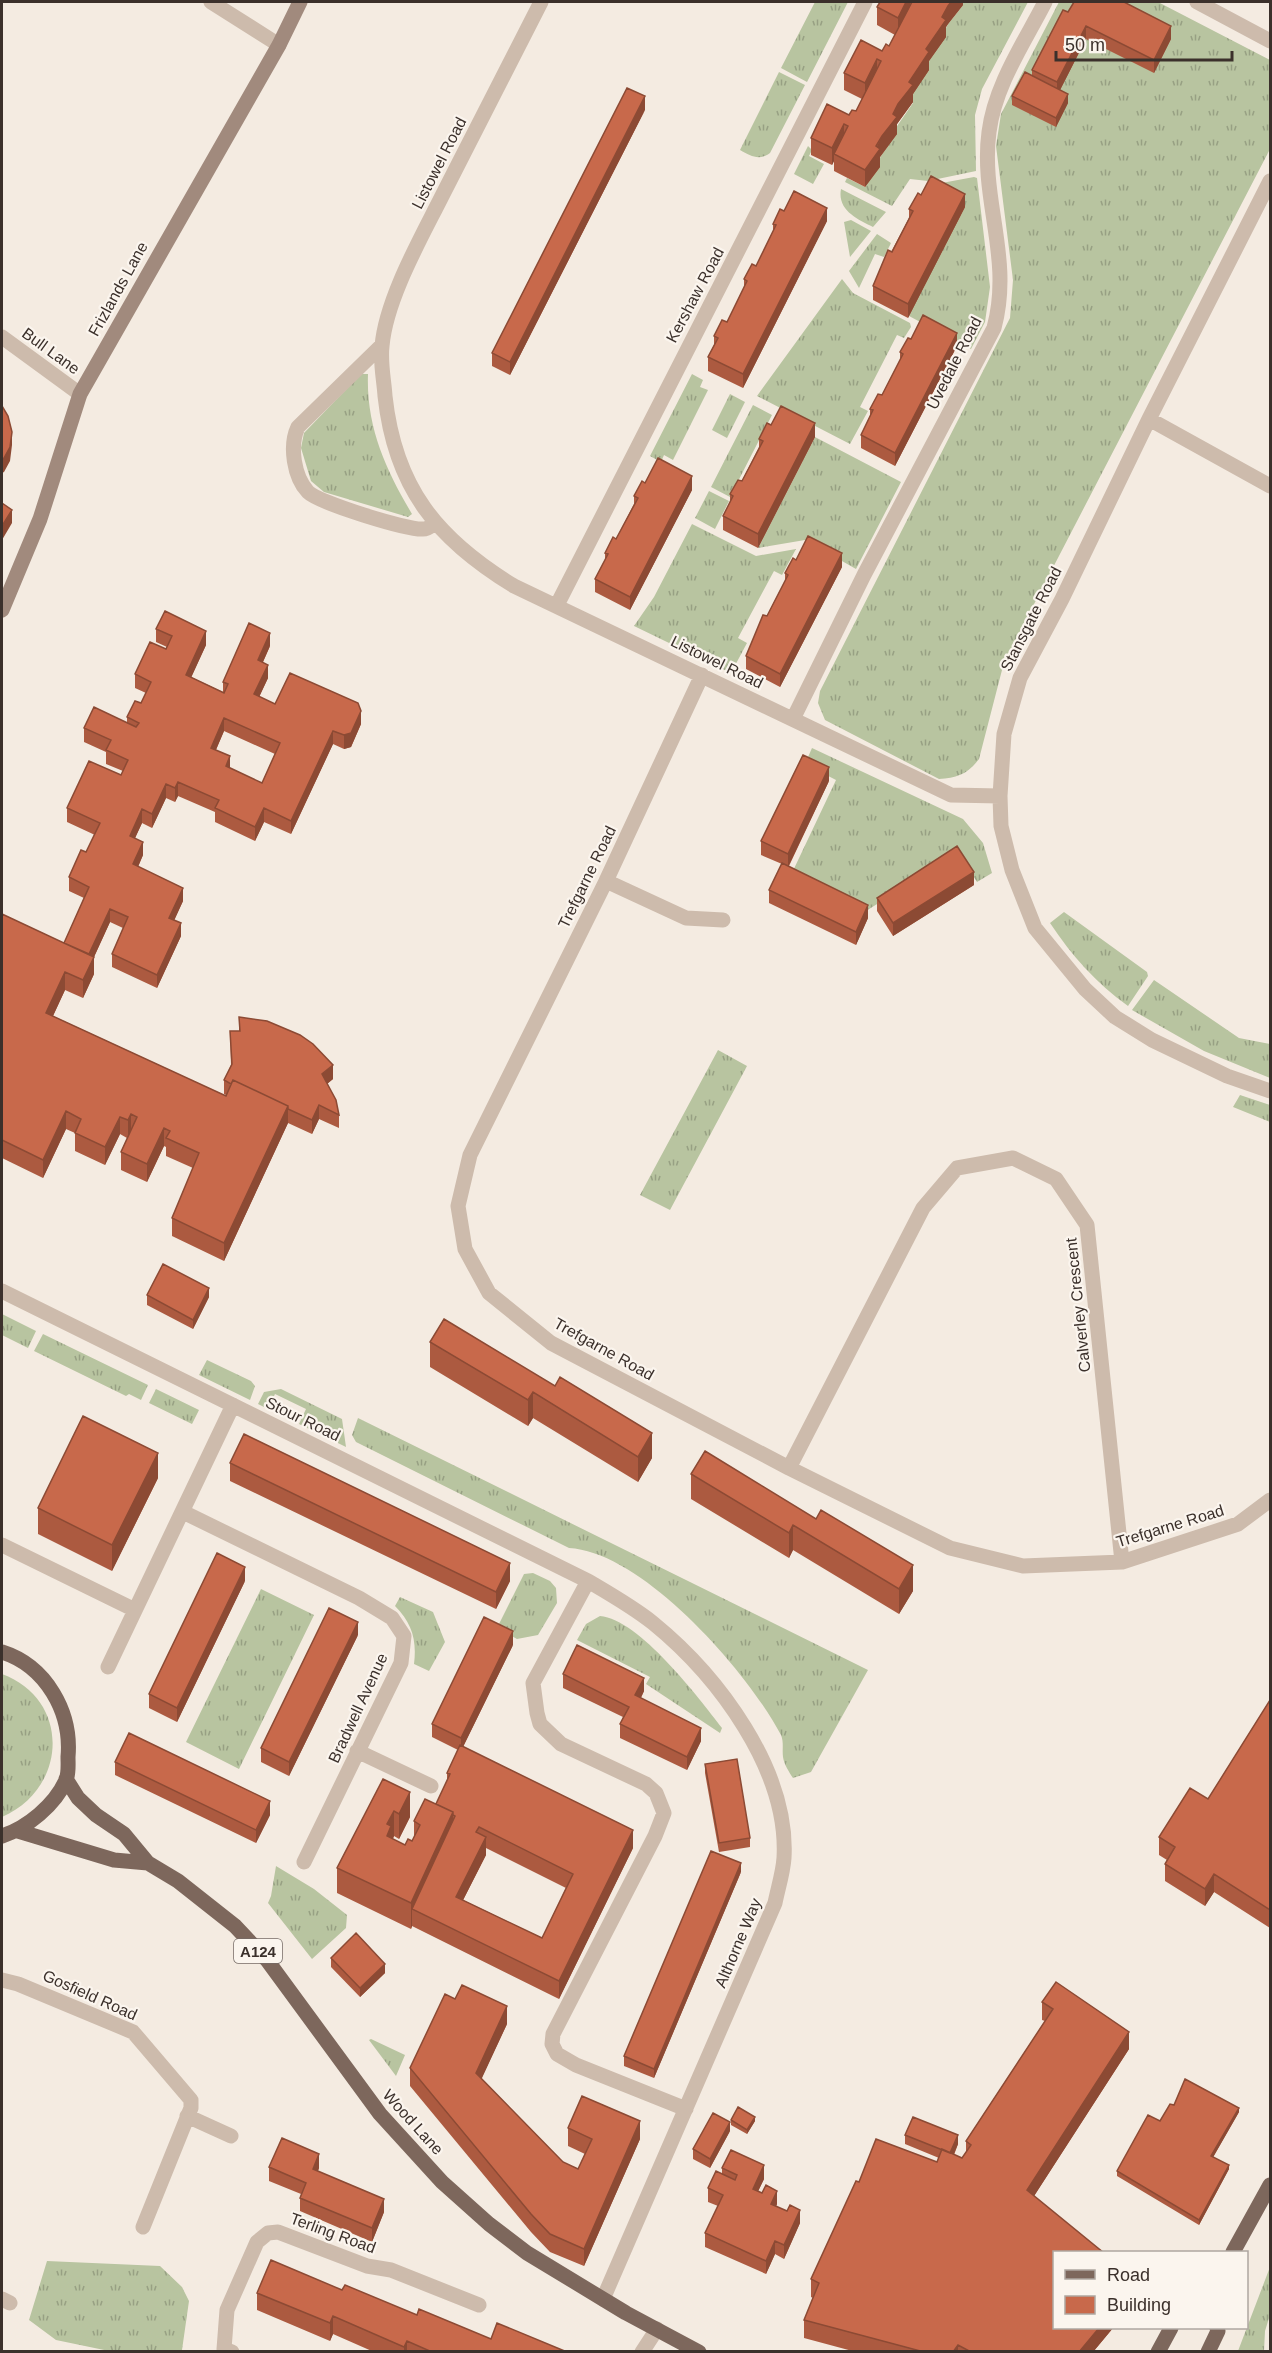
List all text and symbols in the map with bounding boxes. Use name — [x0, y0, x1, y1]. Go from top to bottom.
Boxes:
scale bar — [1056, 24, 1232, 62]
text: 50 m — [1065, 35, 1105, 55]
street label: Listowel Road — [409, 114, 469, 212]
street label: Frizlands Lane — [85, 239, 151, 339]
street label: Kershaw Road — [663, 245, 727, 345]
street label: Uvedale Road — [923, 314, 985, 412]
street label: Bull Lane — [19, 325, 83, 378]
street label: Stansgate Road — [997, 564, 1065, 674]
street label: Listowel Road — [668, 632, 766, 692]
street label: Trefgarne Road — [555, 823, 619, 931]
street label: Calverley Crescent — [1062, 1236, 1094, 1373]
street label: Trefgarne Road — [551, 1315, 657, 1383]
street label: Stour Road — [263, 1394, 343, 1444]
street label: Trefgarne Road — [1114, 1502, 1226, 1550]
street label: Bradwell Avenue — [325, 1650, 391, 1765]
street label: Althorne Way — [712, 1896, 764, 1990]
road number: A124 — [234, 1939, 282, 1963]
street label: Gosfield Road — [40, 1967, 140, 2023]
street label: Wood Lane — [379, 2086, 447, 2158]
street label: Terling Road — [288, 2210, 378, 2256]
legend — [1053, 2251, 1248, 2329]
text: Road — [1107, 2265, 1150, 2285]
text: Building — [1107, 2295, 1171, 2315]

